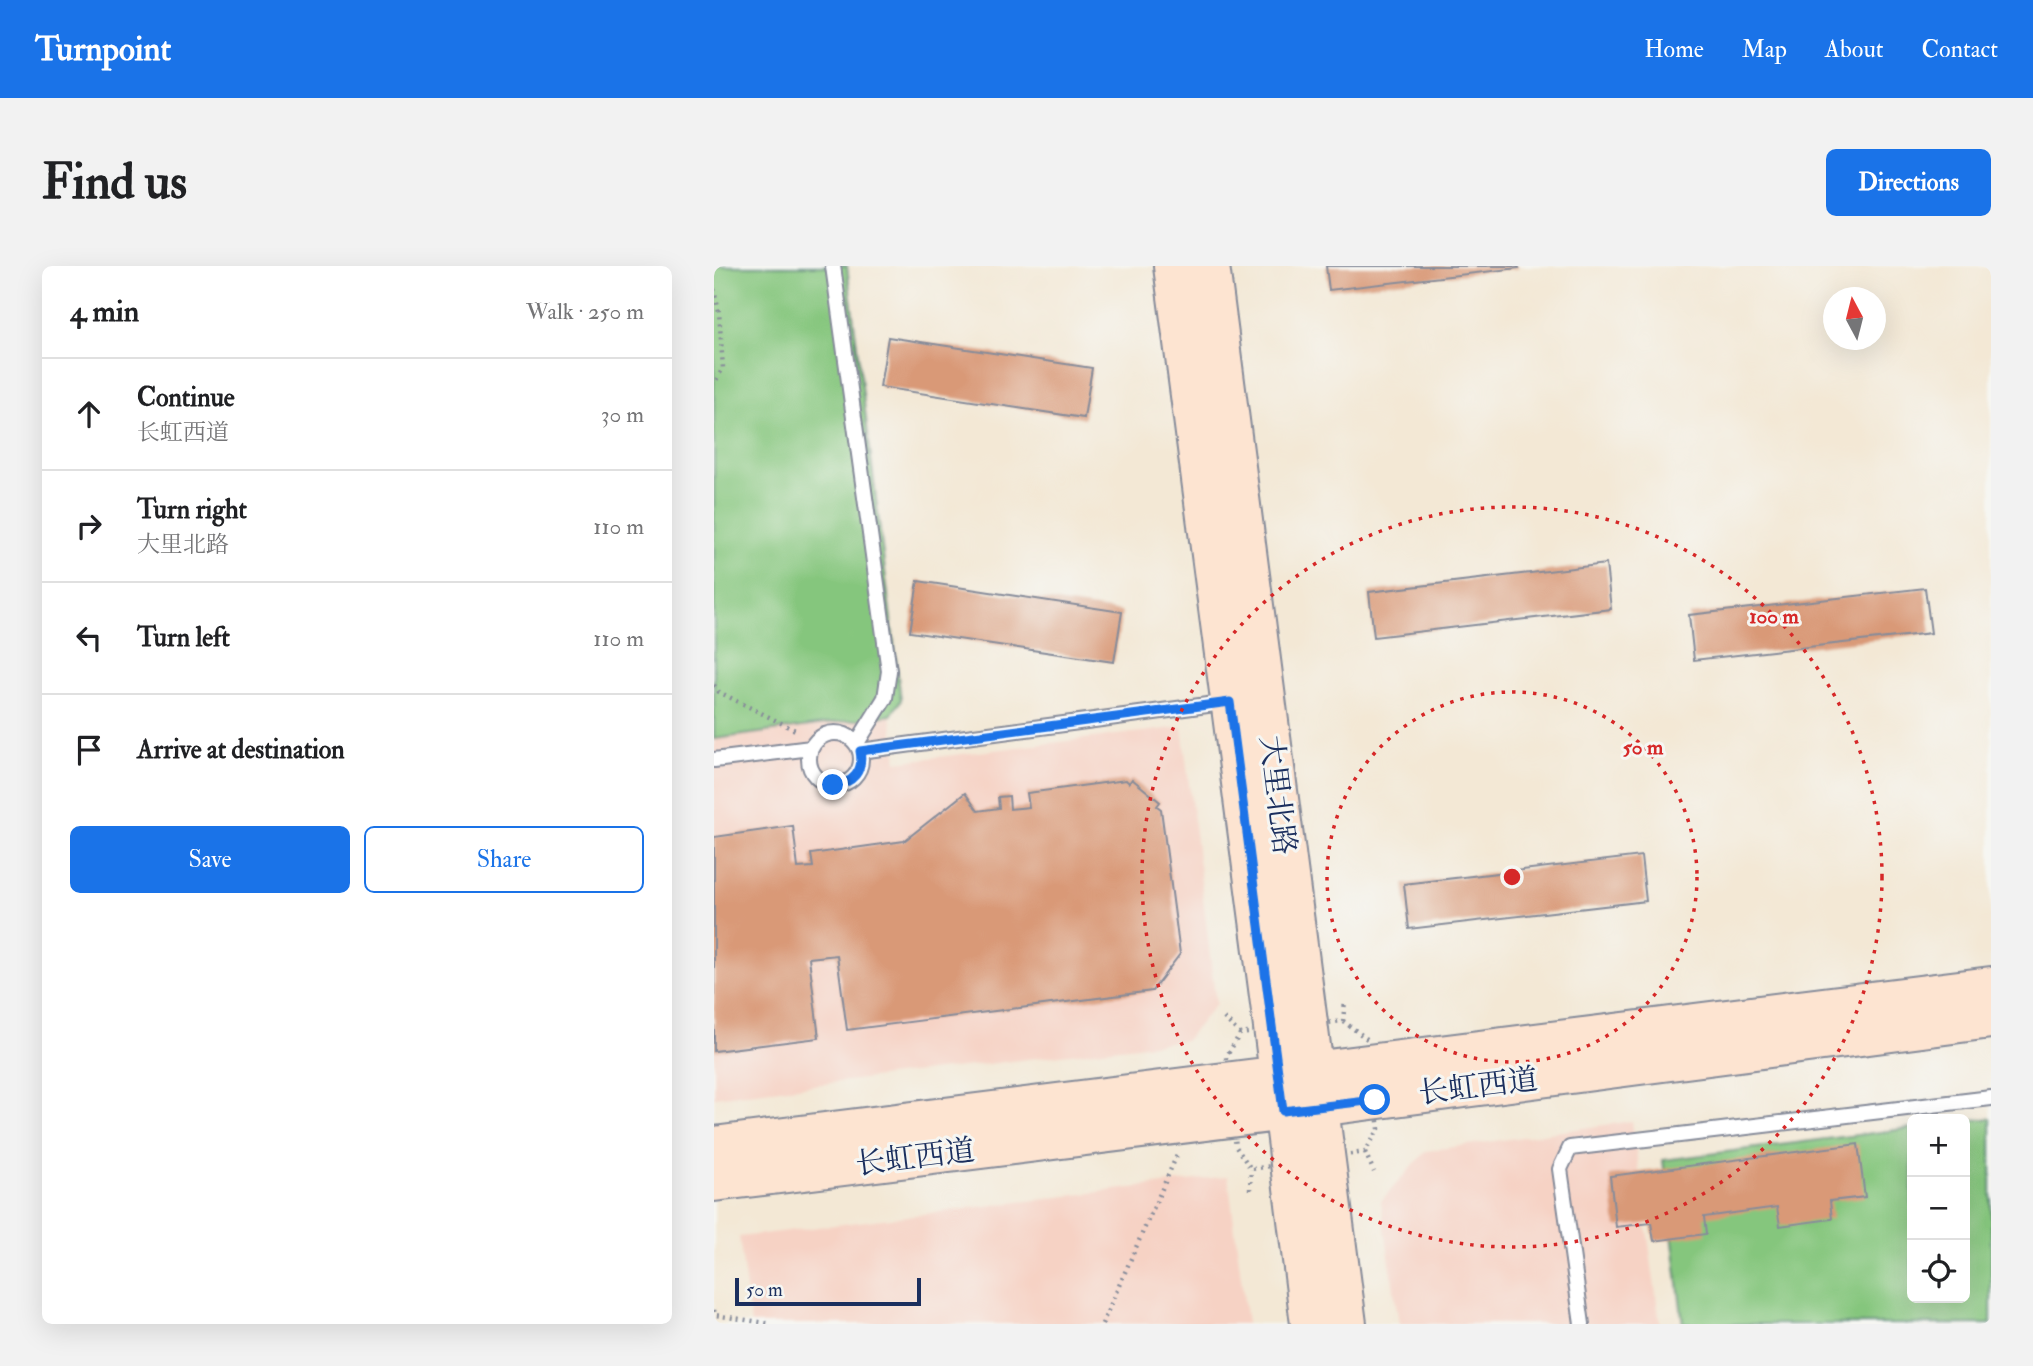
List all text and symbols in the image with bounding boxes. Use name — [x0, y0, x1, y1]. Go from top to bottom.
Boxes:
text: Turnpoint — [35, 29, 171, 70]
text: Home — [1644, 34, 1704, 65]
text: Map — [1742, 34, 1787, 65]
text: About — [1825, 34, 1884, 65]
text: Contact — [1922, 34, 1998, 65]
button: Directions — [1826, 149, 1991, 216]
text: Find us — [42, 152, 187, 213]
north arrow — [1823, 287, 1886, 350]
text: 4 min — [70, 293, 139, 330]
text: Walk · 250 m — [526, 297, 644, 326]
text: Continue — [137, 382, 235, 414]
icon: ahead — [70, 395, 108, 433]
text: 30 m — [601, 400, 644, 429]
text: 长虹西道 — [137, 418, 229, 447]
text: Turn right — [137, 494, 247, 526]
icon: right — [70, 507, 108, 545]
text: 110 m — [593, 512, 644, 541]
text: 大里北路 — [137, 530, 229, 559]
text: 100 m — [1749, 603, 1800, 630]
icon: left — [70, 619, 108, 657]
text: Turn left — [137, 622, 230, 654]
text: 110 m — [593, 624, 644, 653]
icon: arrive — [70, 731, 108, 769]
street label: 大里北路 — [1252, 733, 1303, 857]
text: Arrive at destination — [137, 734, 345, 766]
text: 50 m — [1623, 734, 1664, 761]
route end — [817, 769, 848, 800]
button: Save — [70, 826, 350, 893]
button: Share — [364, 826, 644, 893]
centre of rings — [1500, 865, 1524, 889]
street label: 长虹西道 — [1416, 1061, 1540, 1112]
route start — [1359, 1084, 1390, 1115]
map controls — [1907, 1114, 1970, 1303]
button: + — [1907, 1114, 1970, 1177]
street label: 长虹西道 — [853, 1132, 977, 1183]
button: − — [1907, 1177, 1970, 1240]
button: locate — [1907, 1240, 1970, 1303]
scale bar — [735, 1275, 920, 1307]
text: 50 m — [746, 1278, 783, 1302]

